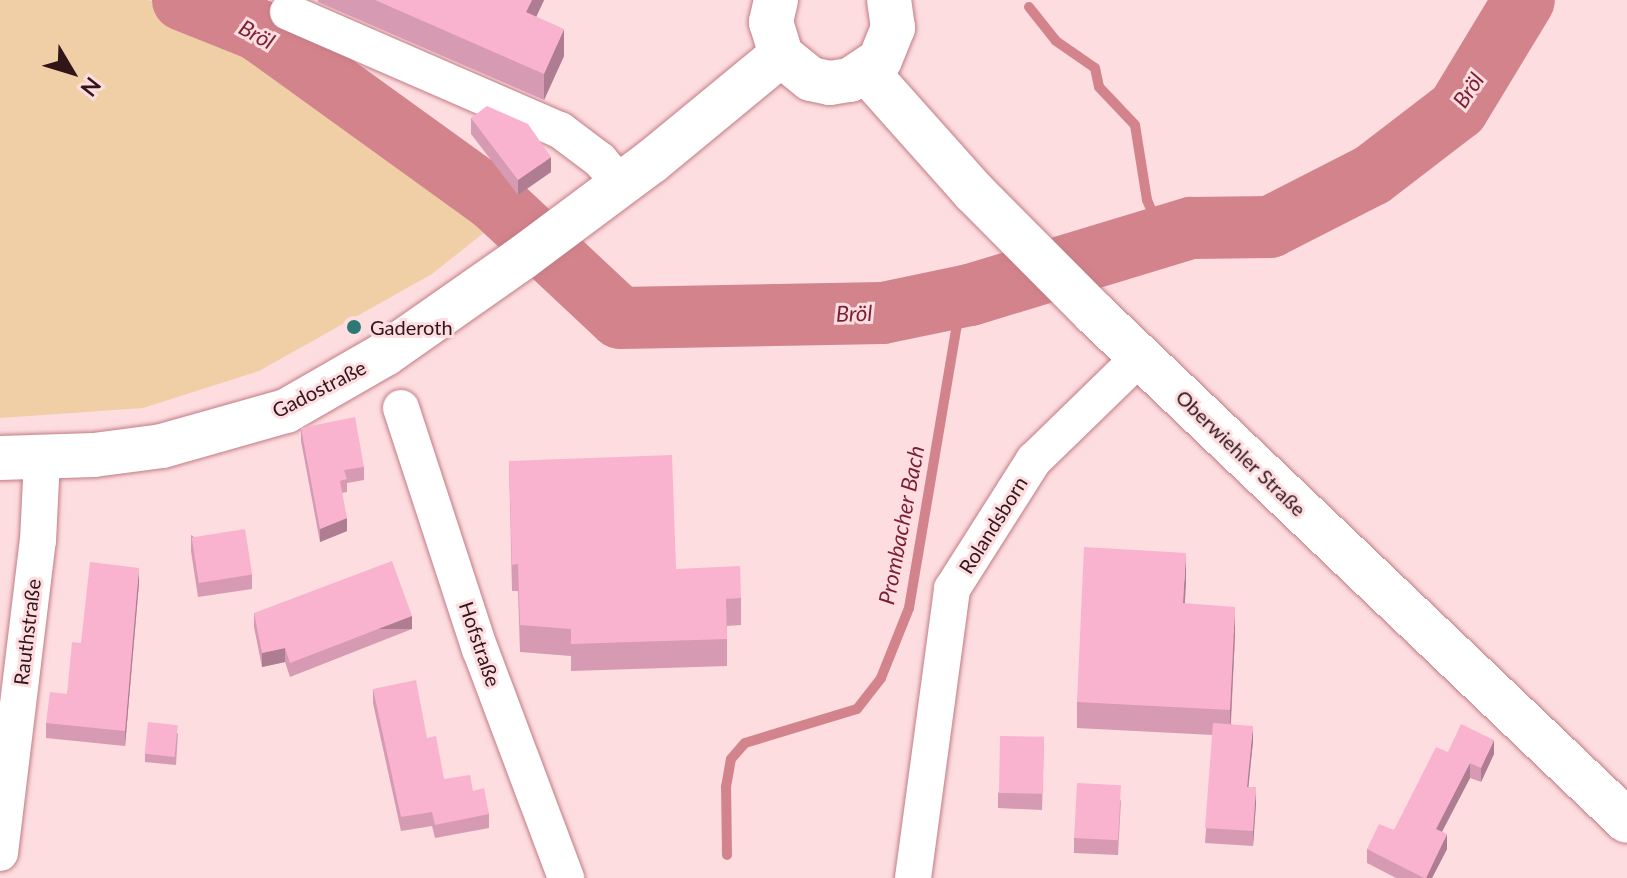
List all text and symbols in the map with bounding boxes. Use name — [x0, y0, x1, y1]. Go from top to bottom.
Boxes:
water label: Bröl — [235, 14, 279, 54]
north arrow — [32, 32, 112, 112]
water label: Bröl — [1447, 67, 1489, 113]
text: N — [75, 72, 107, 102]
water label: Bröl — [836, 299, 872, 327]
place label: Gaderoth — [370, 315, 453, 339]
marker: Gaderoth — [345, 318, 363, 336]
street label: Gadostraße — [268, 355, 370, 423]
street label: Oberwiehler Straße — [1171, 385, 1311, 521]
water label: Prombacher Bach — [873, 443, 929, 607]
street label: Rolandsborn — [954, 472, 1032, 578]
street label: Rauthstraße — [9, 578, 45, 686]
street label: Hofstraße — [454, 598, 506, 690]

